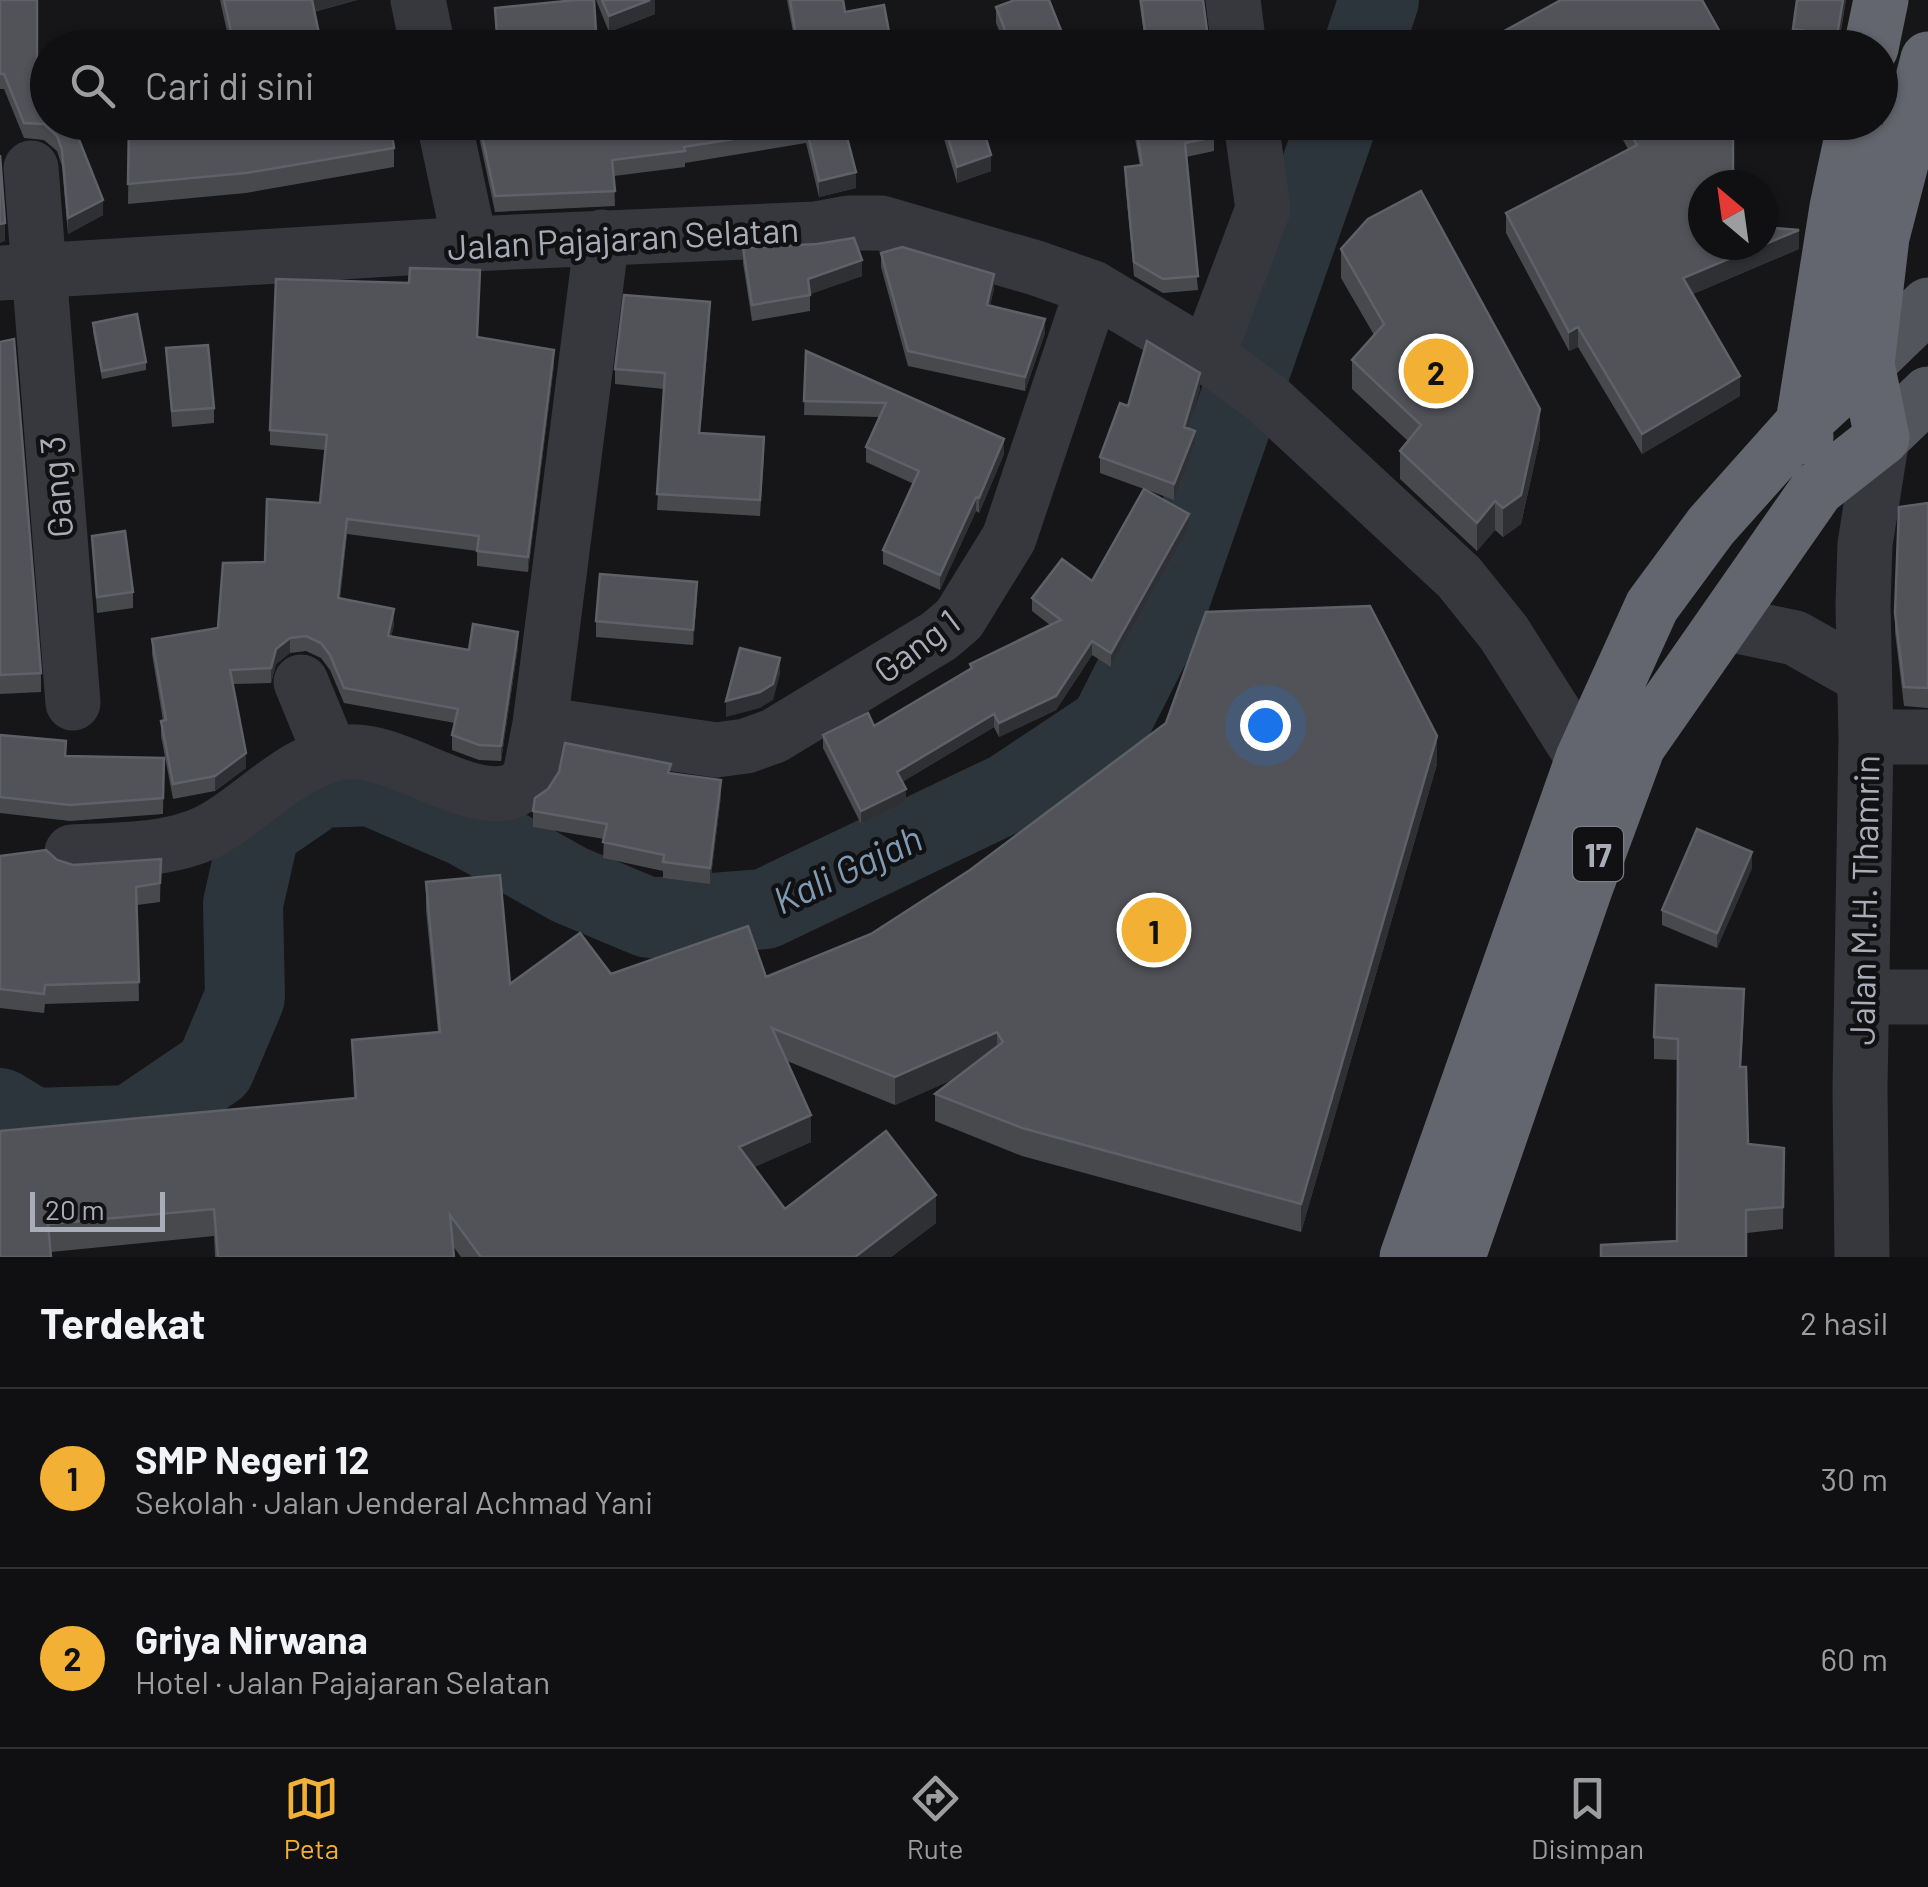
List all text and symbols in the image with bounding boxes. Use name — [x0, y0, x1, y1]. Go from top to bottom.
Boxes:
search box — [30, 30, 1898, 140]
icon: search — [65, 58, 120, 113]
text: Cari di sini — [145, 62, 315, 108]
north arrow — [1688, 170, 1778, 260]
street label: Jalan Pajajaran Selatan — [446, 207, 800, 267]
pin: 2 — [1404, 334, 1468, 408]
street label: Gang 3 — [30, 435, 80, 539]
street label: Gang 1 — [865, 599, 967, 691]
your location — [1240, 700, 1291, 751]
street label: Jalan M.H. Thamrin — [1839, 754, 1887, 1046]
water label: Kali Gajah — [765, 814, 929, 922]
road number: 17 — [1573, 827, 1623, 881]
pin: 1 — [1122, 892, 1186, 968]
scale bar — [30, 1187, 165, 1232]
text: 20 m — [45, 1192, 105, 1226]
text: Terdekat — [40, 1297, 205, 1347]
text: 2 hasil — [1800, 1303, 1888, 1341]
text: SMP Negeri 12 — [135, 1436, 370, 1482]
text: 1 — [67, 1459, 78, 1497]
text: 30 m — [1821, 1459, 1888, 1497]
text: Sekolah · Jalan Jenderal Achmad Yani — [135, 1482, 653, 1520]
text: Griya Nirwana — [135, 1616, 368, 1662]
text: 2 — [64, 1639, 81, 1677]
text: 60 m — [1821, 1639, 1888, 1677]
text: Hotel · Jalan Pajajaran Selatan — [135, 1662, 550, 1700]
tab: Peta — [284, 1771, 339, 1865]
tab: Rute — [907, 1771, 964, 1865]
tab: Disimpan — [1531, 1771, 1644, 1865]

